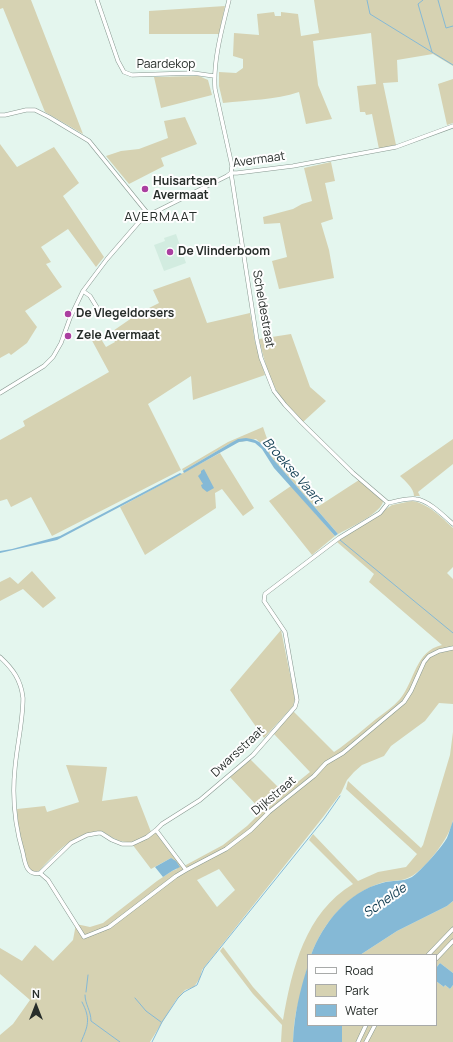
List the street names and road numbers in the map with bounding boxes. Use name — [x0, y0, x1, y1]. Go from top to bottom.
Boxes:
street label: Paardekop — [137, 58, 195, 72]
street label: Avermaat — [232, 149, 286, 171]
street label: Scheldestraat — [249, 269, 277, 349]
street label: Dwarsstraat — [208, 724, 268, 780]
street label: Dijkstraat — [249, 773, 299, 819]

